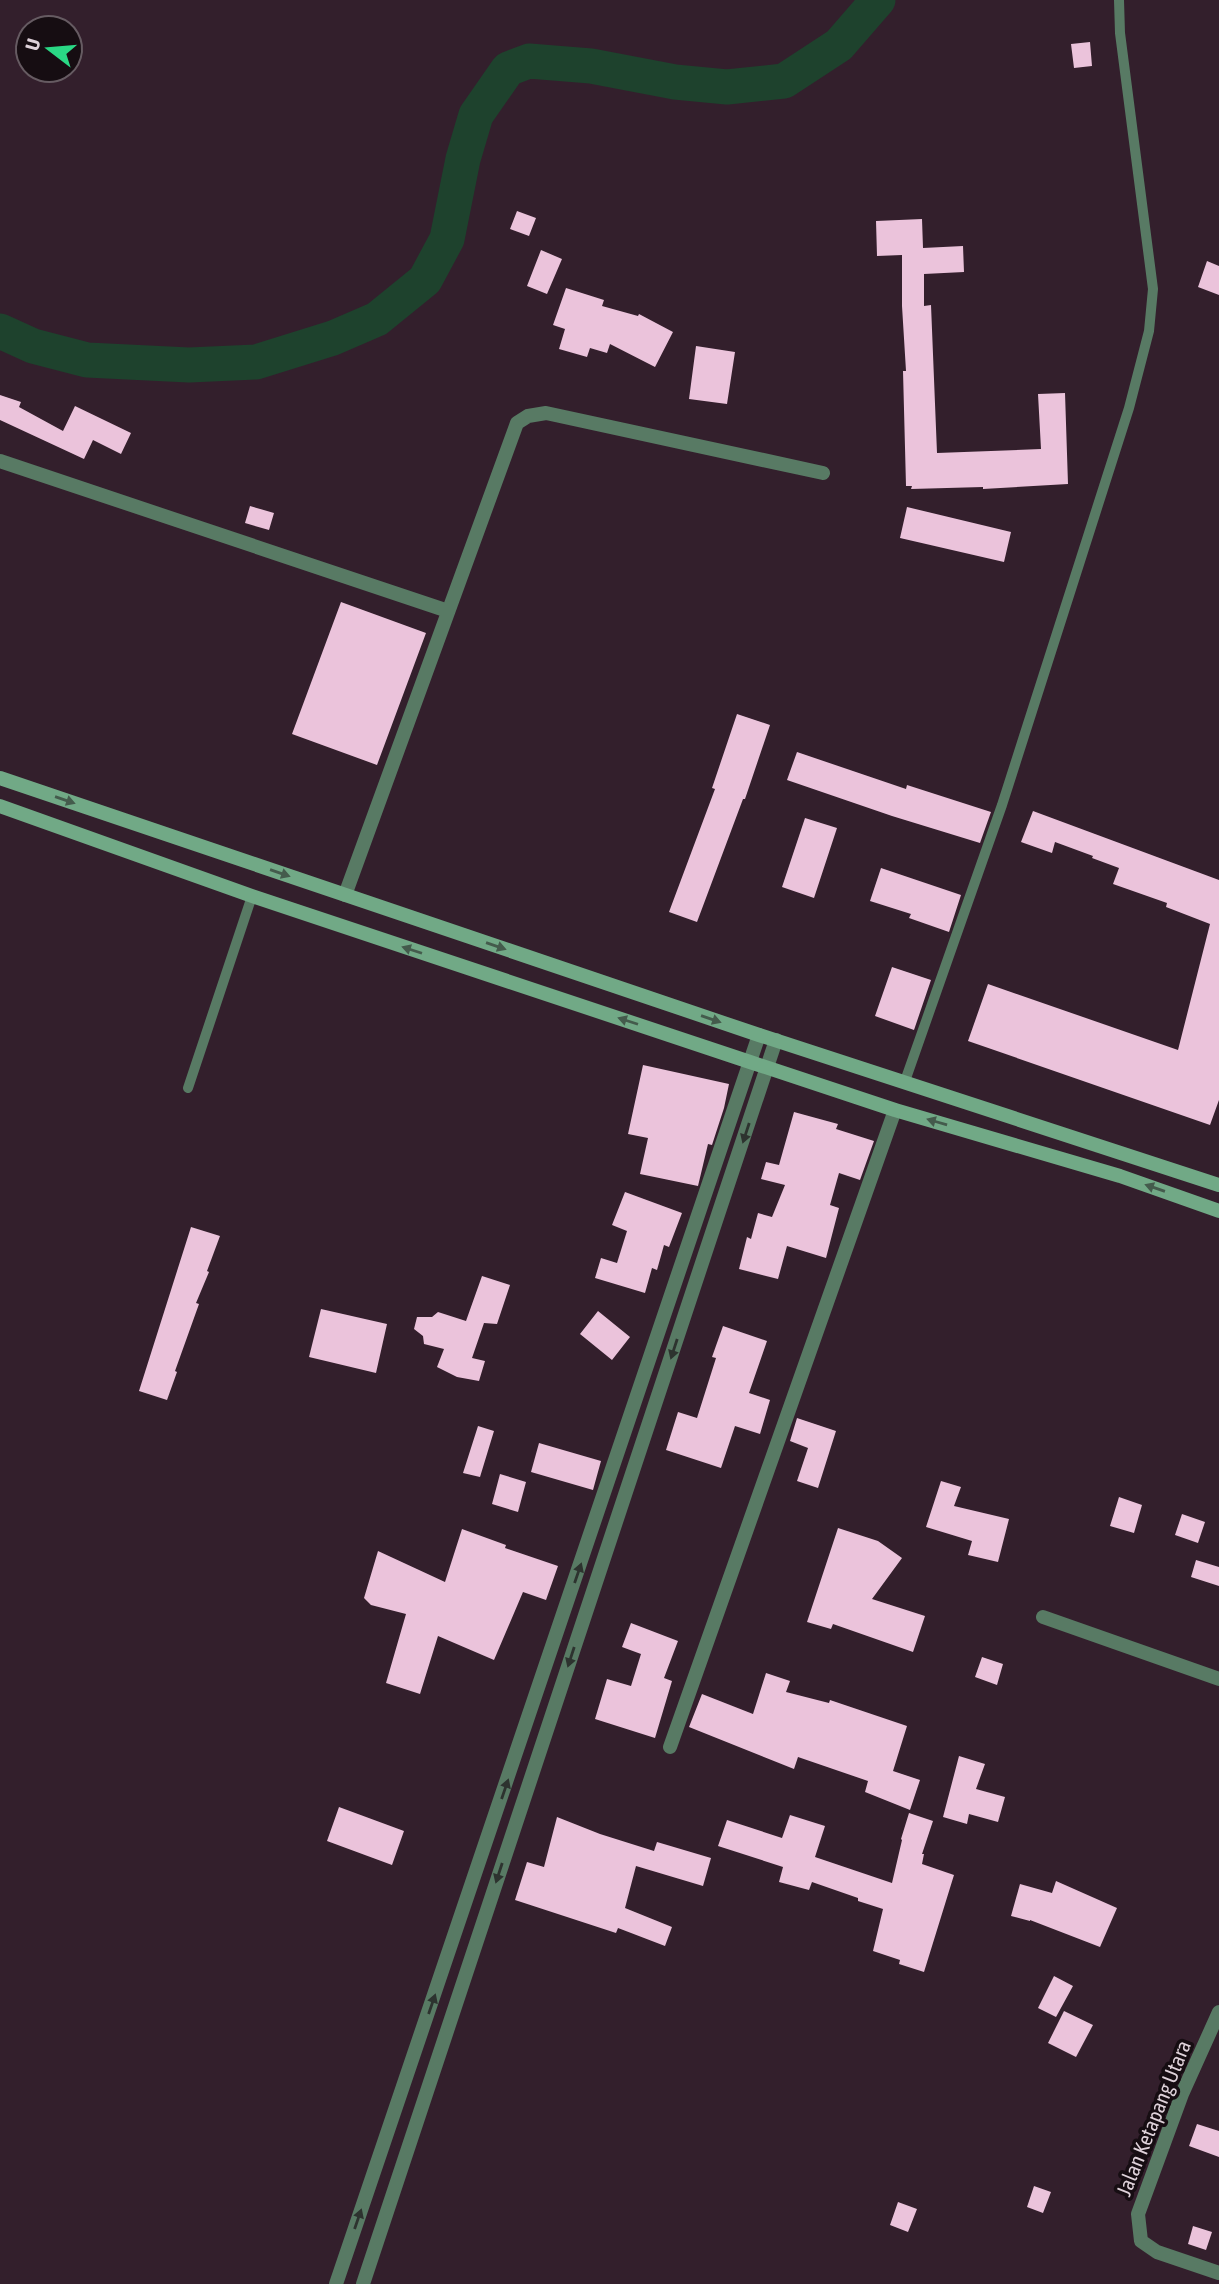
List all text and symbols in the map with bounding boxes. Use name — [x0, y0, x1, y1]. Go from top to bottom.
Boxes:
north arrow — [14, 14, 84, 84]
text: U — [21, 36, 45, 53]
one-way arrow — [54, 795, 75, 806]
one-way arrow — [270, 868, 291, 879]
one-way arrow — [485, 941, 506, 952]
one-way arrow — [401, 944, 422, 954]
one-way arrow — [701, 1014, 722, 1024]
one-way arrow — [617, 1016, 638, 1026]
one-way arrow — [926, 1117, 947, 1127]
one-way arrow — [740, 1122, 751, 1143]
one-way arrow — [1144, 1182, 1165, 1193]
one-way arrow — [668, 1338, 679, 1359]
one-way arrow — [573, 1563, 584, 1584]
one-way arrow — [565, 1647, 576, 1668]
one-way arrow — [500, 1778, 511, 1799]
one-way arrow — [493, 1863, 504, 1884]
one-way arrow — [427, 1993, 438, 2014]
street label: Jalan Ketapang Utara — [1111, 2037, 1195, 2199]
one-way arrow — [353, 2209, 364, 2230]

